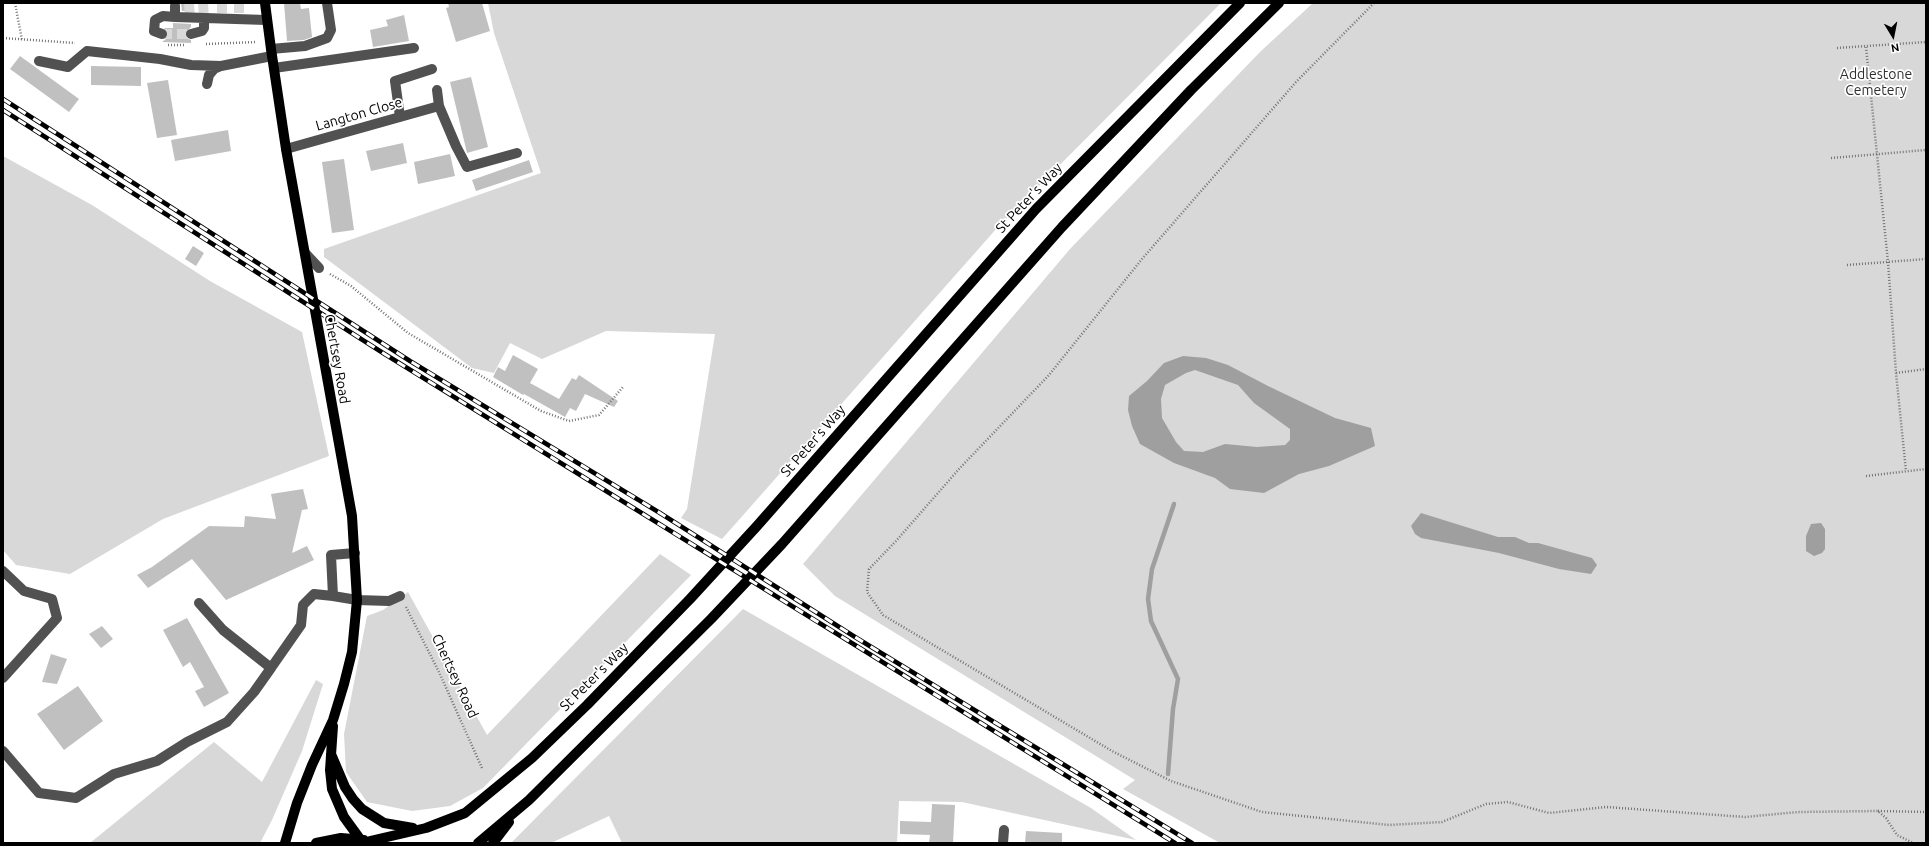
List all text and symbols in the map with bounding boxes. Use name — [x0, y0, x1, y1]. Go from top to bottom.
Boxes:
north arrow — [1873, 16, 1913, 56]
text: N — [1890, 41, 1900, 54]
park label: Addlestone Cemetery — [1840, 66, 1912, 98]
street label: Langton Close — [314, 94, 404, 134]
street label: St Peter's Way — [992, 159, 1066, 237]
street label: Chertsey Road — [321, 313, 353, 405]
street label: St Peter's Way — [777, 402, 849, 480]
street label: Chertsey Road — [428, 631, 482, 721]
street label: St Peter's Way — [556, 639, 632, 715]

